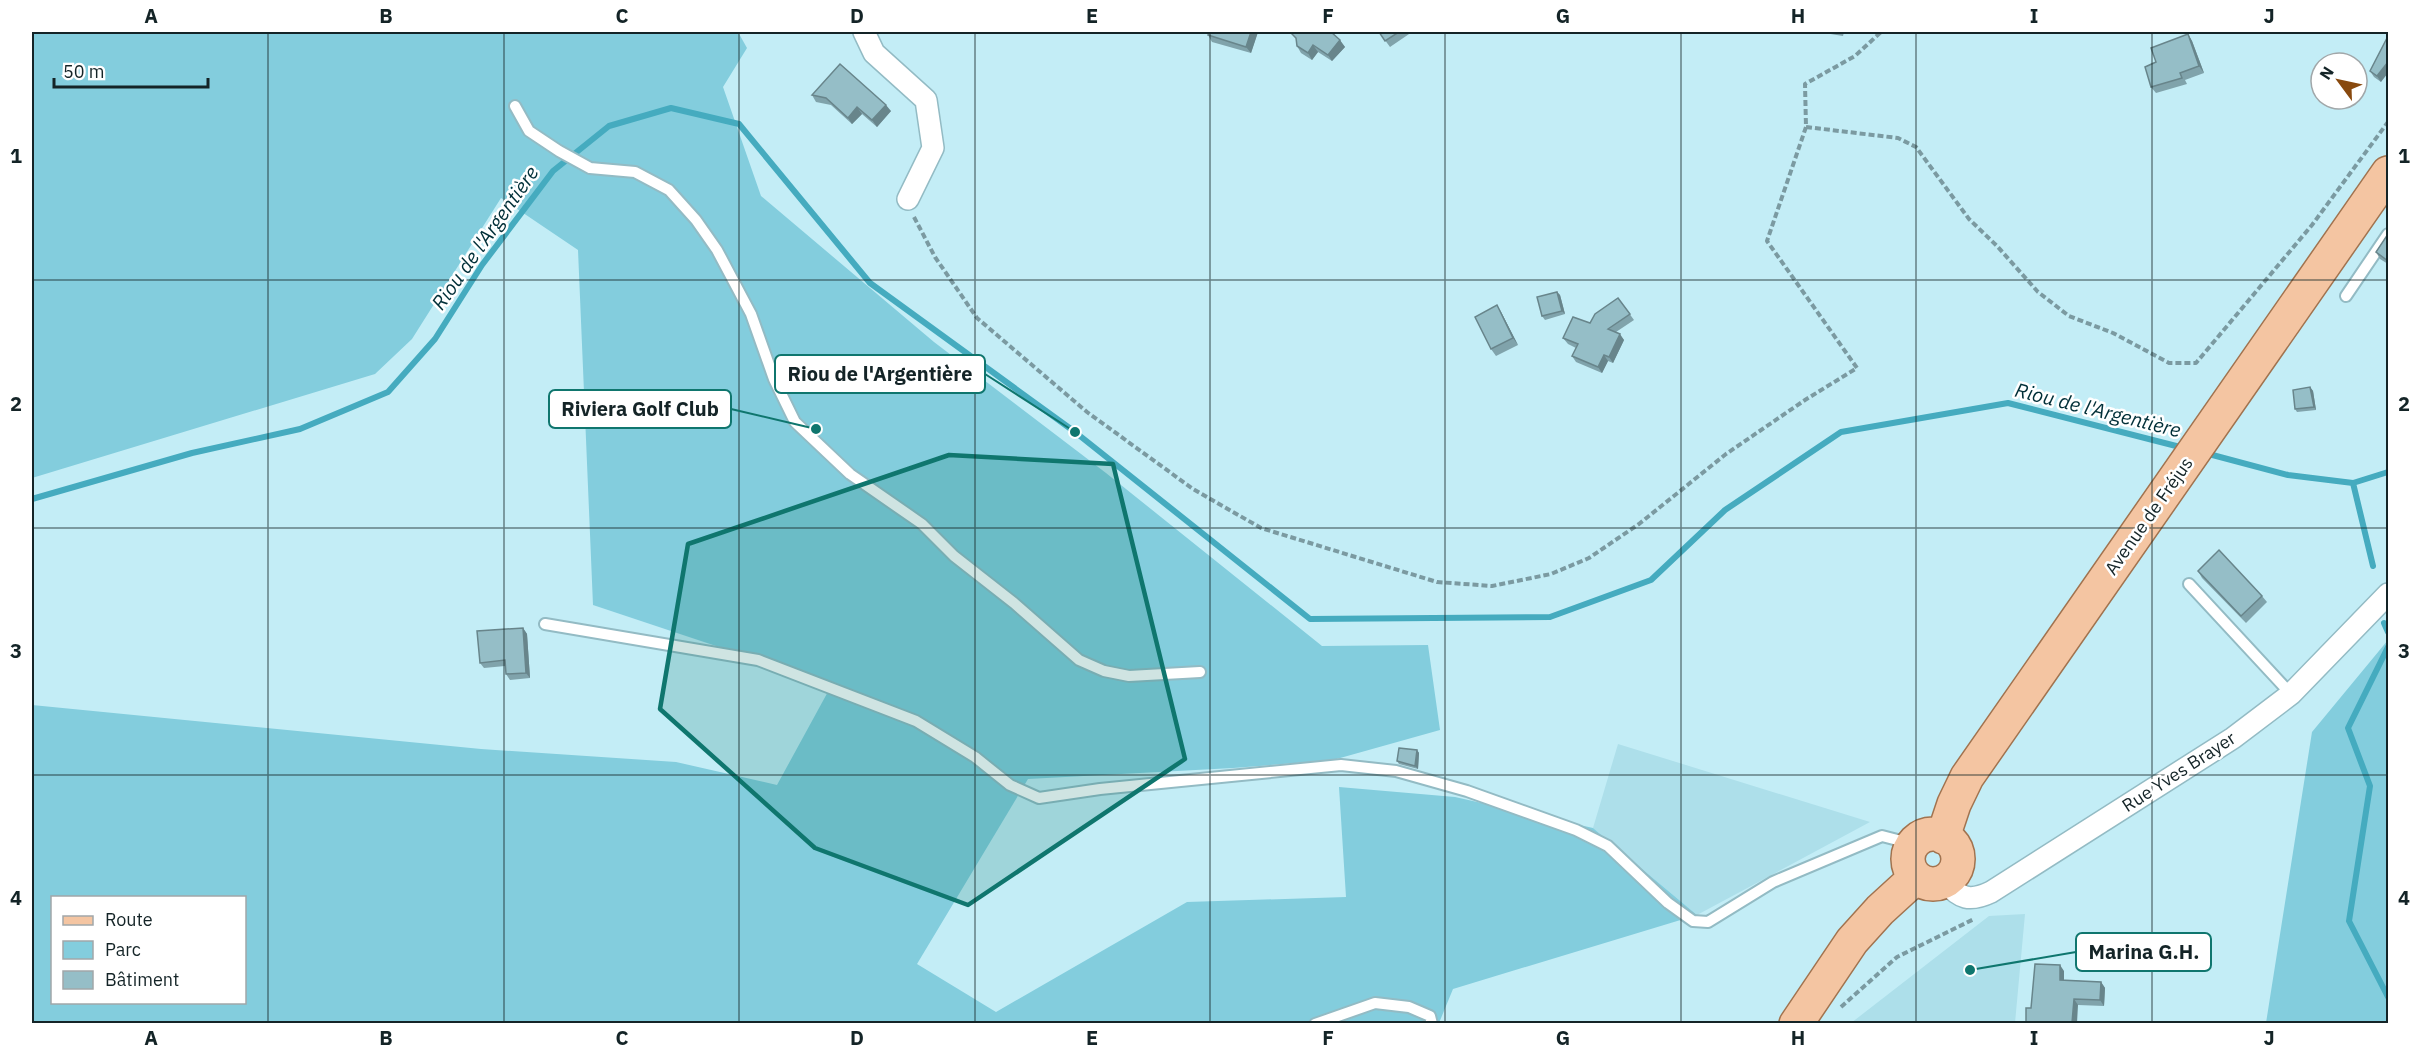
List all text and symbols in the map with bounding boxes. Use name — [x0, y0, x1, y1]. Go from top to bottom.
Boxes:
text: A — [144, 2, 158, 29]
text: B — [379, 2, 393, 29]
text: C — [615, 2, 629, 29]
text: D — [850, 2, 864, 29]
text: E — [1086, 2, 1098, 29]
text: F — [1322, 2, 1334, 29]
text: G — [1556, 2, 1570, 29]
text: H — [1791, 2, 1805, 29]
text: I — [2030, 2, 2038, 29]
text: J — [2263, 2, 2275, 29]
scale bar — [54, 51, 208, 89]
north arrow — [2309, 51, 2369, 111]
text: 50 m — [63, 60, 105, 83]
text: N — [2315, 63, 2338, 83]
text: 1 — [10, 142, 22, 169]
text: 1 — [2398, 142, 2410, 169]
water label: Riou de l'Argentière — [425, 160, 544, 315]
callout: Riou de l'Argentière — [775, 355, 985, 393]
text: Riou de l'Argentière — [787, 360, 973, 387]
water label: Riou de l'Argentière — [2012, 376, 2184, 443]
text: 2 — [10, 390, 22, 417]
callout: Riviera Golf Club — [549, 390, 731, 428]
text: 2 — [2398, 390, 2410, 417]
text: Riviera Golf Club — [561, 395, 719, 422]
street label: Avenue de Fréjus — [2099, 452, 2198, 579]
text: 3 — [10, 637, 22, 664]
text: 3 — [2398, 637, 2410, 664]
street label: Rue Yves Brayer — [2118, 726, 2240, 817]
text: 4 — [10, 884, 22, 911]
text: 4 — [2398, 884, 2410, 911]
legend — [51, 896, 246, 1004]
text: Route — [105, 908, 153, 931]
callout: Marina G.H. — [2076, 933, 2211, 971]
text: Parc — [105, 938, 141, 961]
text: Marina G.H. — [2089, 938, 2199, 965]
text: Bâtiment — [105, 968, 179, 991]
text: A — [144, 1024, 158, 1051]
text: B — [379, 1024, 393, 1051]
text: C — [615, 1024, 629, 1051]
text: D — [850, 1024, 864, 1051]
text: E — [1086, 1024, 1098, 1051]
text: F — [1322, 1024, 1334, 1051]
text: G — [1556, 1024, 1570, 1051]
text: H — [1791, 1024, 1805, 1051]
text: I — [2030, 1024, 2038, 1051]
text: J — [2263, 1024, 2275, 1051]

